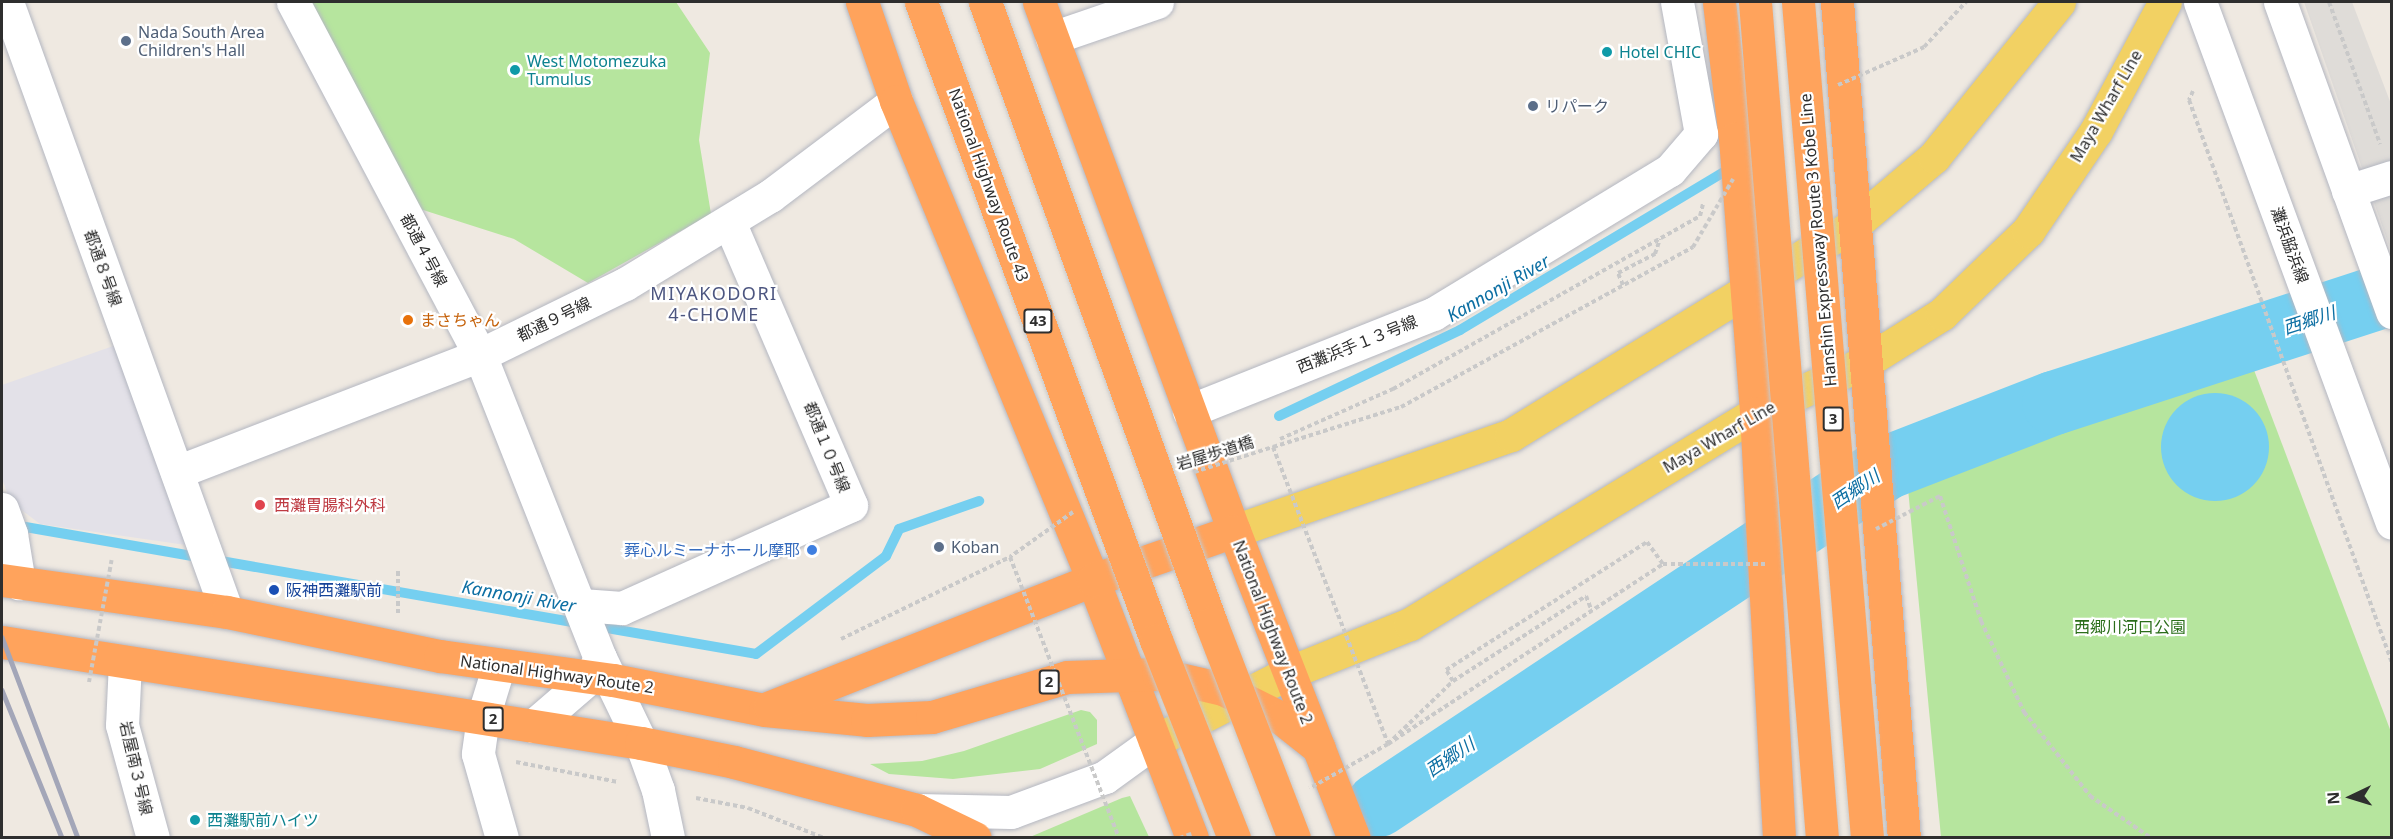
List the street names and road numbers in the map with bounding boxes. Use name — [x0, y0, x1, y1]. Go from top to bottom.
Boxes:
street label: Maya Wharf Line — [2066, 47, 2146, 165]
street label: National Highway Route 43 — [945, 86, 1033, 284]
street label: Hanshin Expressway Route 3 Kobe Line — [1796, 93, 1840, 387]
street label: 灘浜脇浜線 — [2267, 204, 2313, 286]
street label: 都通４号線 — [397, 210, 451, 290]
street label: 都通８号線 — [80, 227, 126, 309]
street label: 都通９号線 — [514, 293, 594, 345]
road number: 43 — [1023, 309, 1053, 333]
street label: 西灘浜手１３号線 — [1294, 311, 1420, 377]
street label: Maya Wharf Line — [1660, 397, 1778, 477]
street label: 都通１０号線 — [800, 399, 854, 495]
road number: 3 — [1822, 407, 1844, 431]
street label: 岩屋歩道橋 — [1174, 432, 1256, 474]
street label: National Highway Route 2 — [1229, 537, 1317, 727]
street label: National Highway Route 2 — [459, 651, 655, 697]
road number: 2 — [1038, 670, 1060, 694]
road number: 2 — [482, 707, 504, 731]
street label: 岩屋南３号線 — [116, 719, 156, 817]

